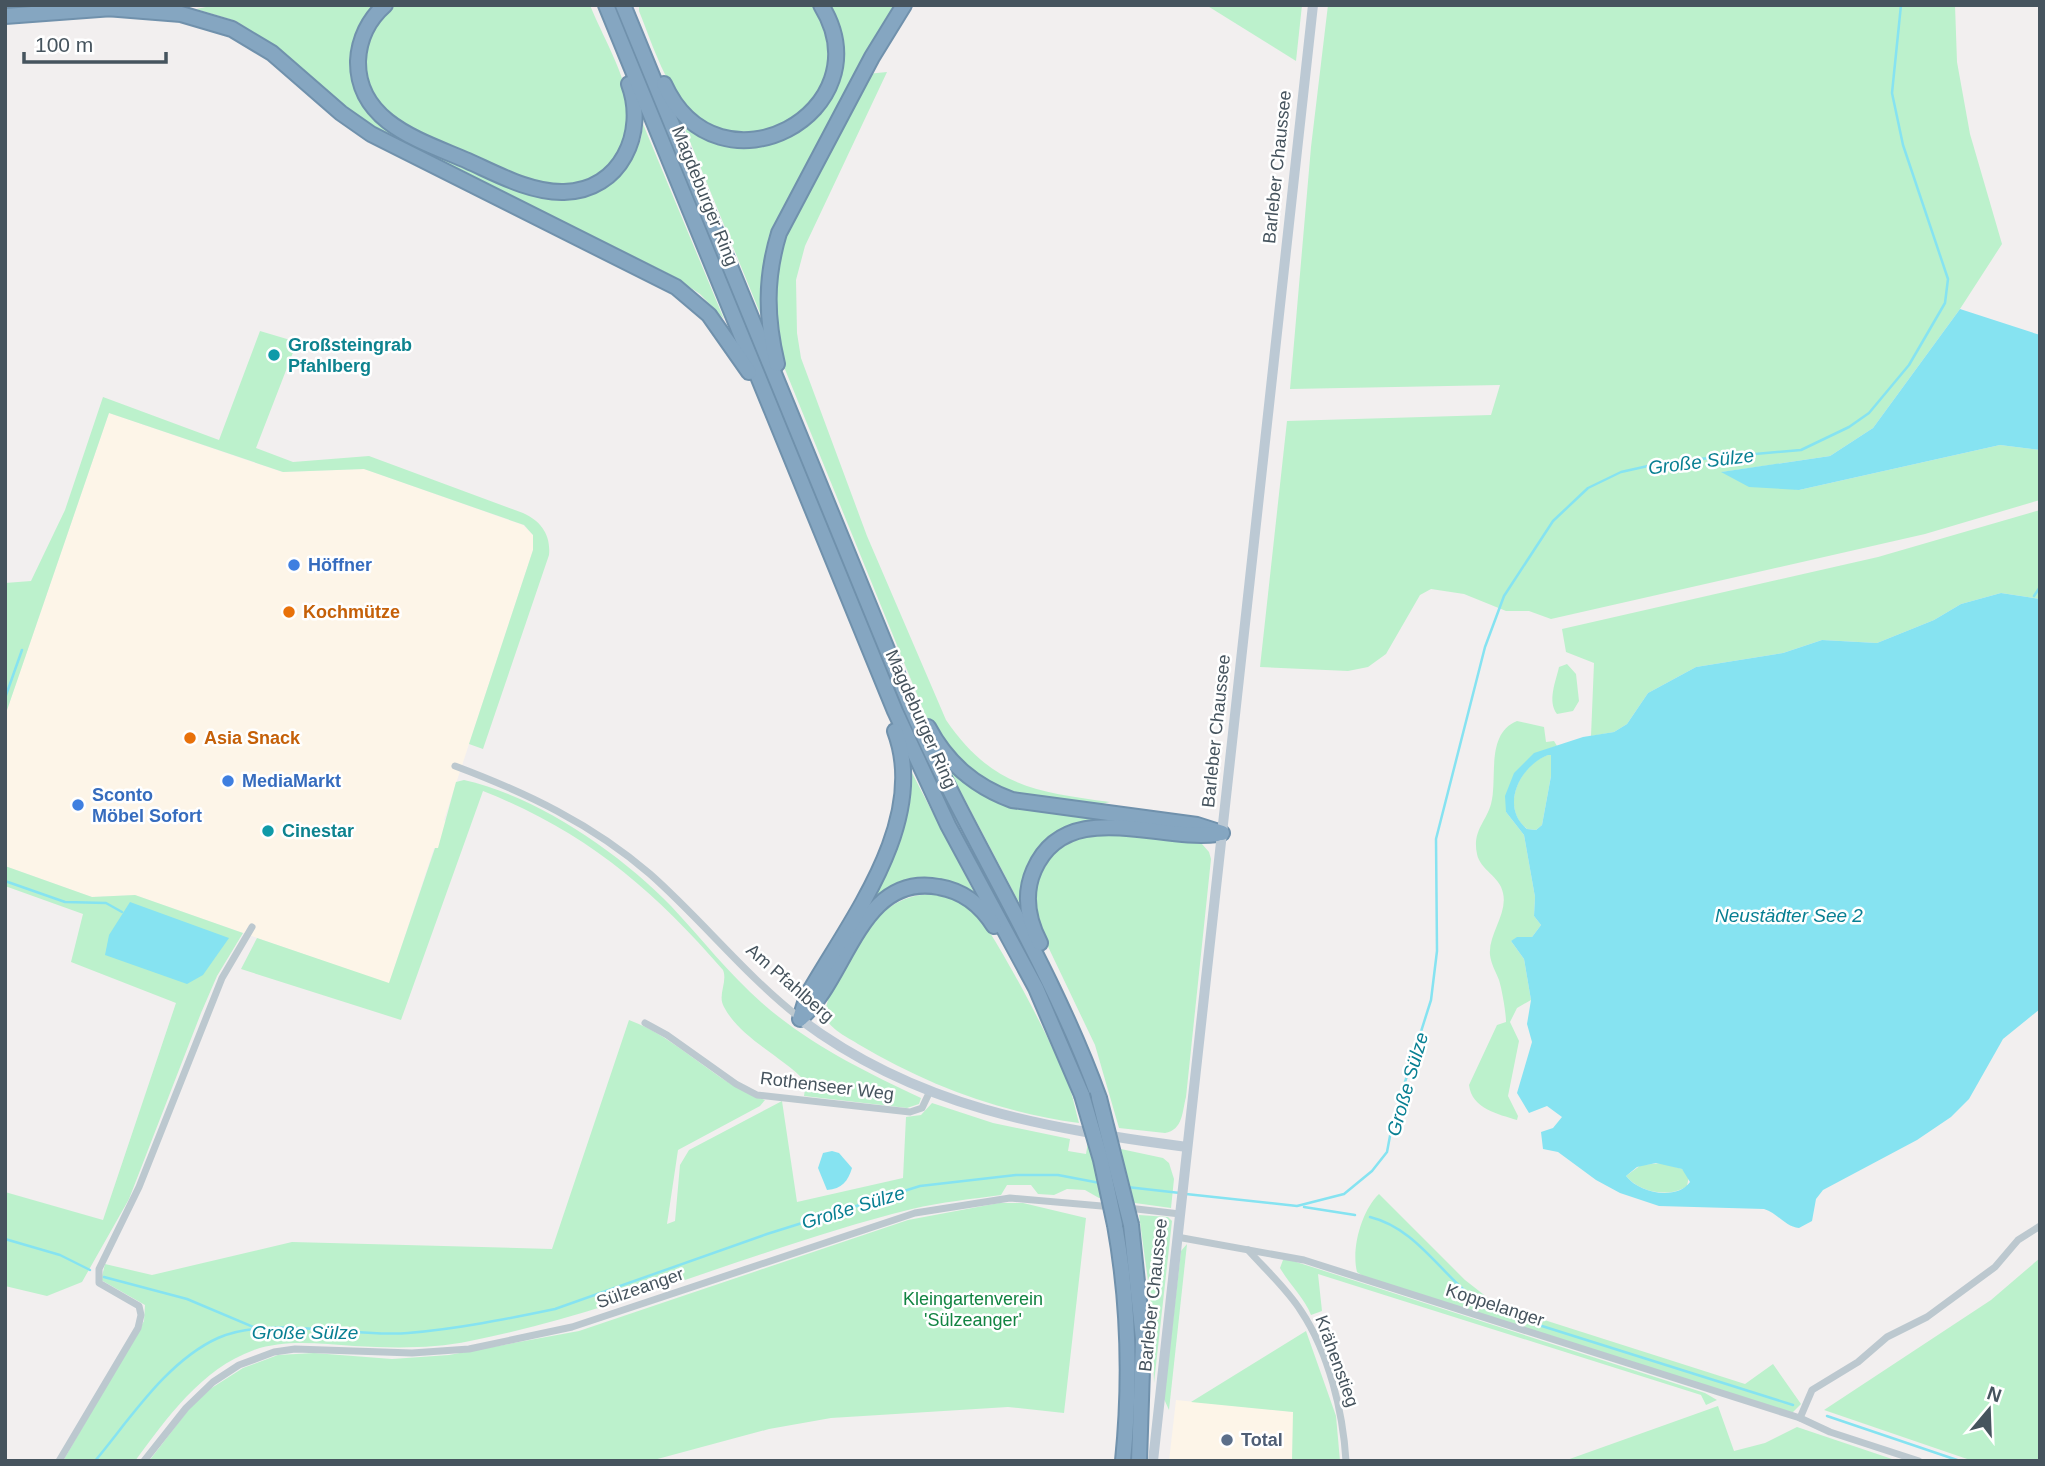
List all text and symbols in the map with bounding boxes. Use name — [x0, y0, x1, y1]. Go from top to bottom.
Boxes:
scale bar — [24, 21, 166, 65]
text: 100 m — [35, 33, 93, 56]
street label: Barleber Chaussee — [1259, 89, 1295, 245]
street label: Magdeburger Ring — [668, 123, 742, 269]
place label: Großsteingrab Pfahlberg — [288, 335, 412, 376]
marker: Großsteingrab Pfahlberg — [266, 347, 282, 363]
water label: Große Sülze — [1647, 445, 1755, 478]
place label: Höffner — [308, 555, 372, 575]
marker: Höffner — [286, 557, 302, 573]
place label: Kochmütze — [303, 602, 400, 622]
marker: Kochmütze — [281, 604, 297, 620]
street label: Magdeburger Ring — [882, 647, 960, 791]
street label: Barleber Chaussee — [1198, 653, 1234, 809]
place label: Asia Snack — [204, 728, 301, 748]
marker: Asia Snack — [182, 730, 198, 746]
place label: MediaMarkt — [242, 771, 341, 791]
marker: MediaMarkt — [220, 773, 236, 789]
place label: Sconto Möbel Sofort — [92, 785, 202, 826]
marker: Sconto Möbel Sofort — [70, 797, 86, 813]
place label: Cinestar — [282, 821, 354, 841]
marker: Cinestar — [260, 823, 276, 839]
water label: Neustädter See 2 — [1715, 905, 1863, 926]
street label: Am Pfahlberg — [742, 940, 838, 1026]
water label: Große Sülze — [1383, 1030, 1432, 1138]
street label: Rothenseer Weg — [759, 1068, 895, 1104]
water label: Große Sülze — [799, 1182, 907, 1233]
street label: Barleber Chaussee — [1135, 1217, 1171, 1373]
street label: Sülzeanger — [594, 1264, 686, 1312]
street label: Koppelanger — [1443, 1280, 1547, 1330]
park label: Kleingartenverein 'Sülzeanger' — [903, 1289, 1043, 1330]
street label: Krähenstieg — [1311, 1312, 1363, 1410]
water label: Große Sülze — [252, 1322, 358, 1343]
north arrow — [1954, 1375, 2024, 1445]
text: N — [1984, 1382, 2004, 1407]
place label: Total — [1241, 1430, 1283, 1450]
marker: Total — [1219, 1432, 1235, 1448]

